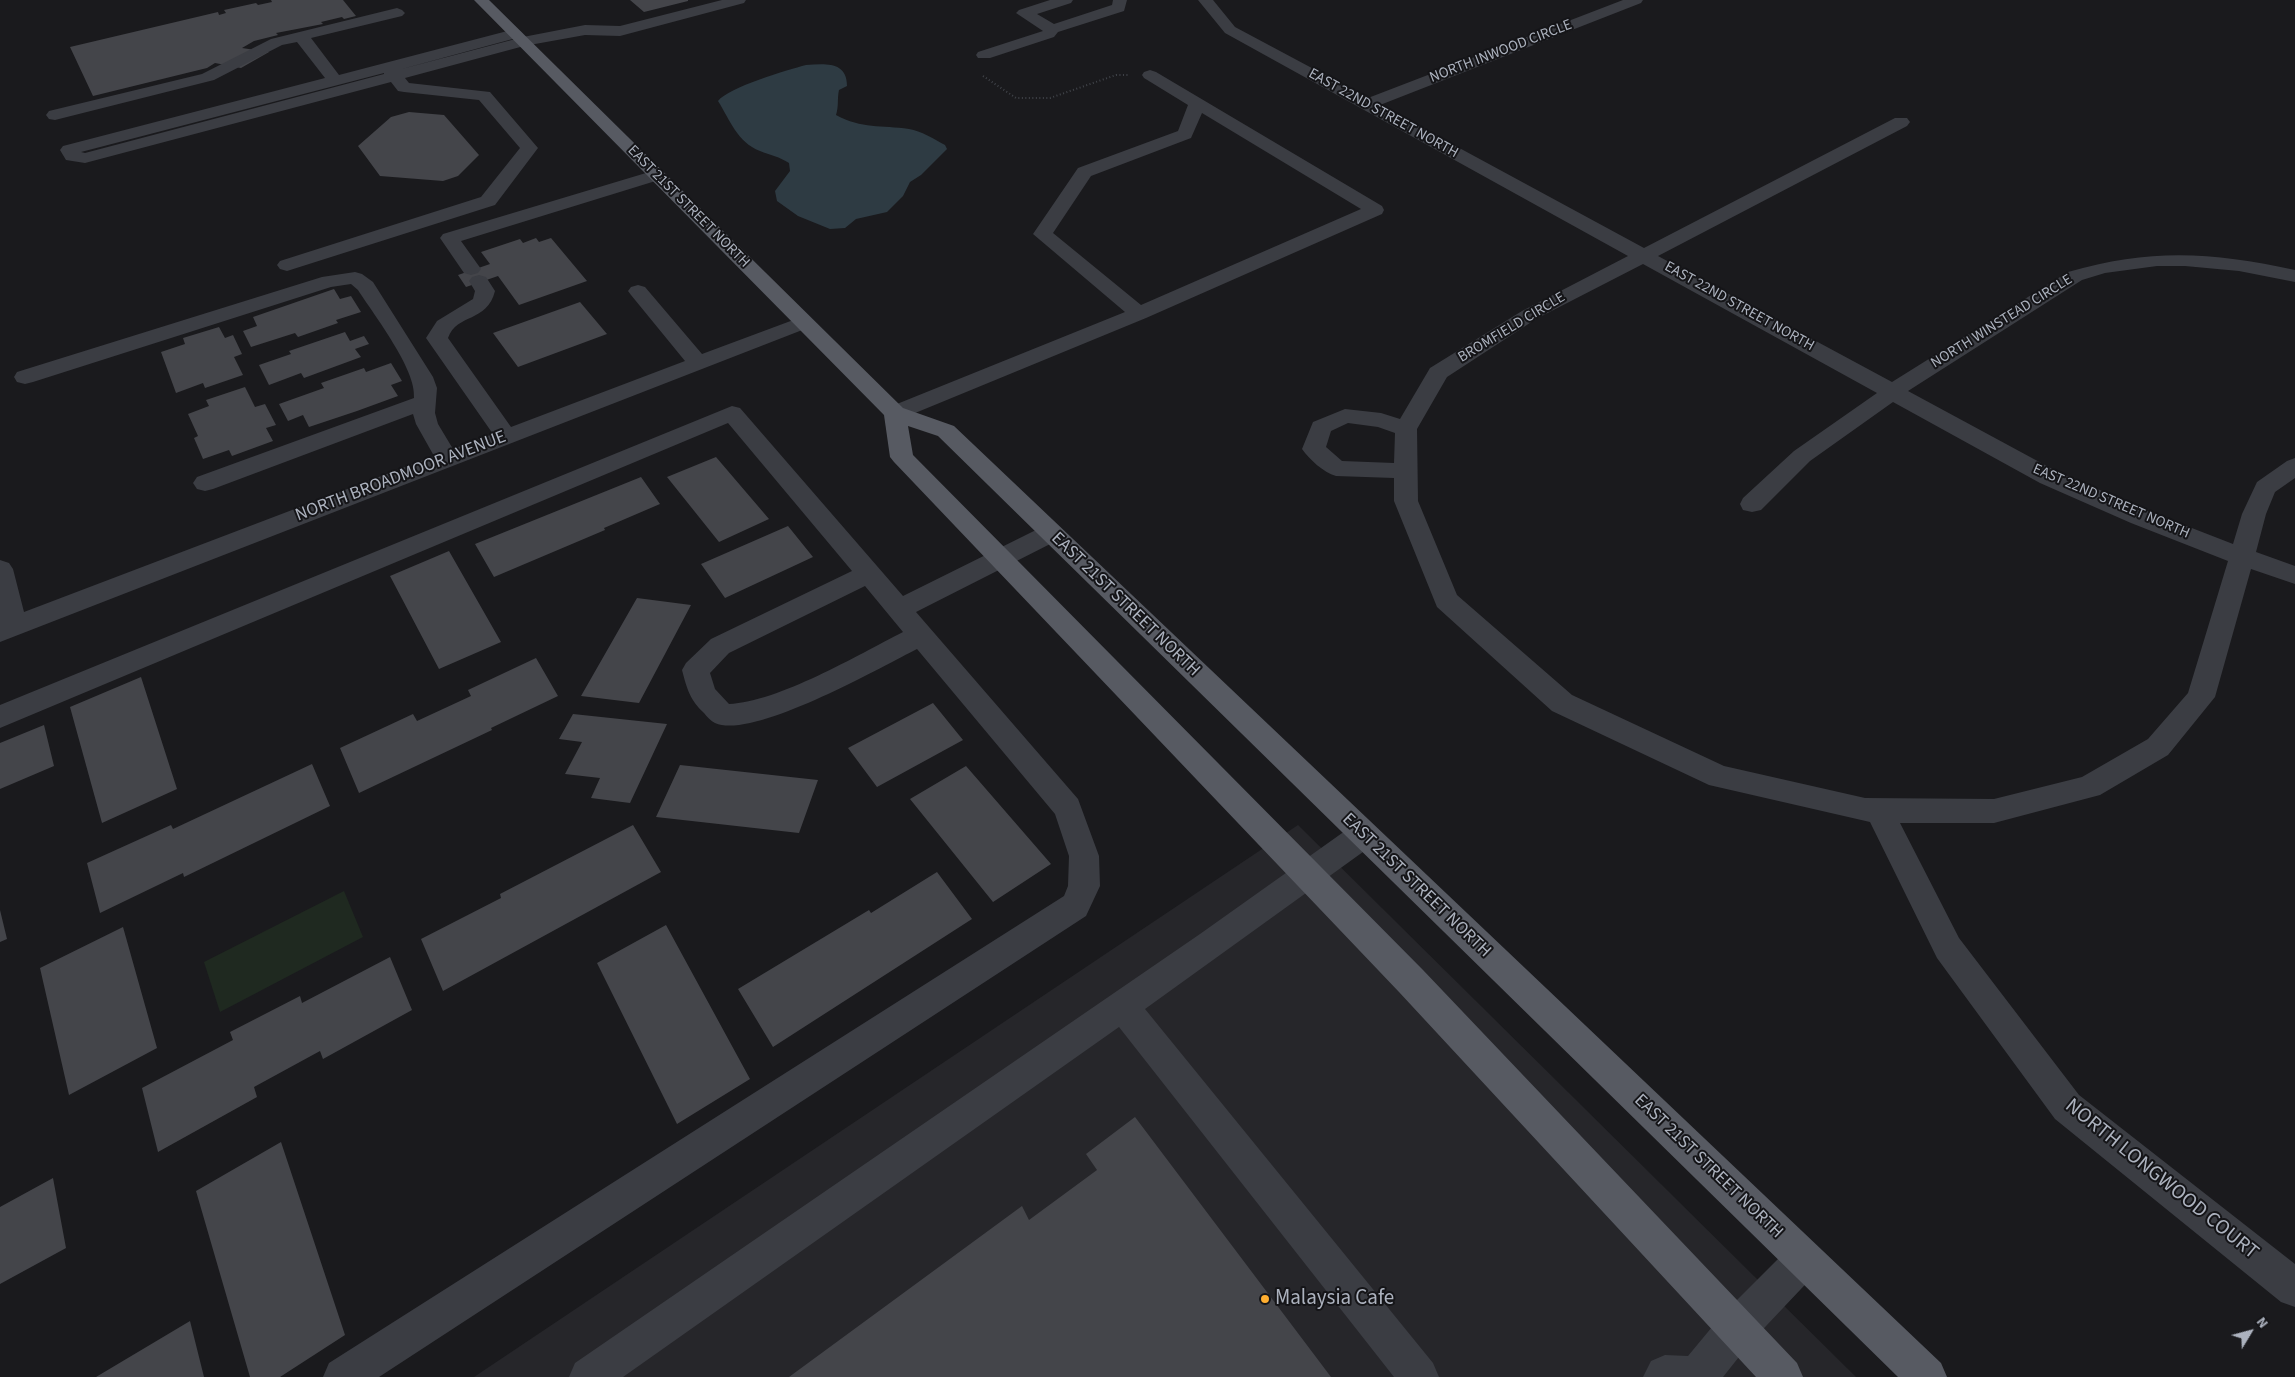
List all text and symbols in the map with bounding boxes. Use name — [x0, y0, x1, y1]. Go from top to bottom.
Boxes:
street label: NORTH INWOOD CIRCLE — [1427, 17, 1575, 87]
street label: EAST 22ND STREET NORTH — [1305, 65, 1461, 163]
street label: EAST 21ST STREET NORTH — [623, 142, 753, 272]
street label: EAST 22ND STREET NORTH — [1661, 258, 1817, 356]
street label: NORTH WINSTEAD CIRCLE — [1928, 271, 2076, 373]
street label: BROMFIELD CIRCLE — [1455, 289, 1569, 367]
street label: NORTH BROADMOOR AVENUE — [293, 427, 509, 527]
street label: EAST 22ND STREET NORTH — [2030, 461, 2192, 543]
street label: EAST 21ST STREET NORTH — [1046, 528, 1204, 682]
street label: EAST 21ST STREET NORTH — [1337, 809, 1495, 963]
street label: EAST 21ST STREET NORTH — [1629, 1090, 1787, 1244]
street label: NORTH LONGWOOD COURT — [2059, 1094, 2263, 1266]
place label: Malaysia Cafe — [1275, 1286, 1394, 1312]
marker: Malaysia Cafe — [1259, 1293, 1271, 1305]
north arrow — [2225, 1307, 2275, 1357]
text: N — [2251, 1313, 2273, 1333]

